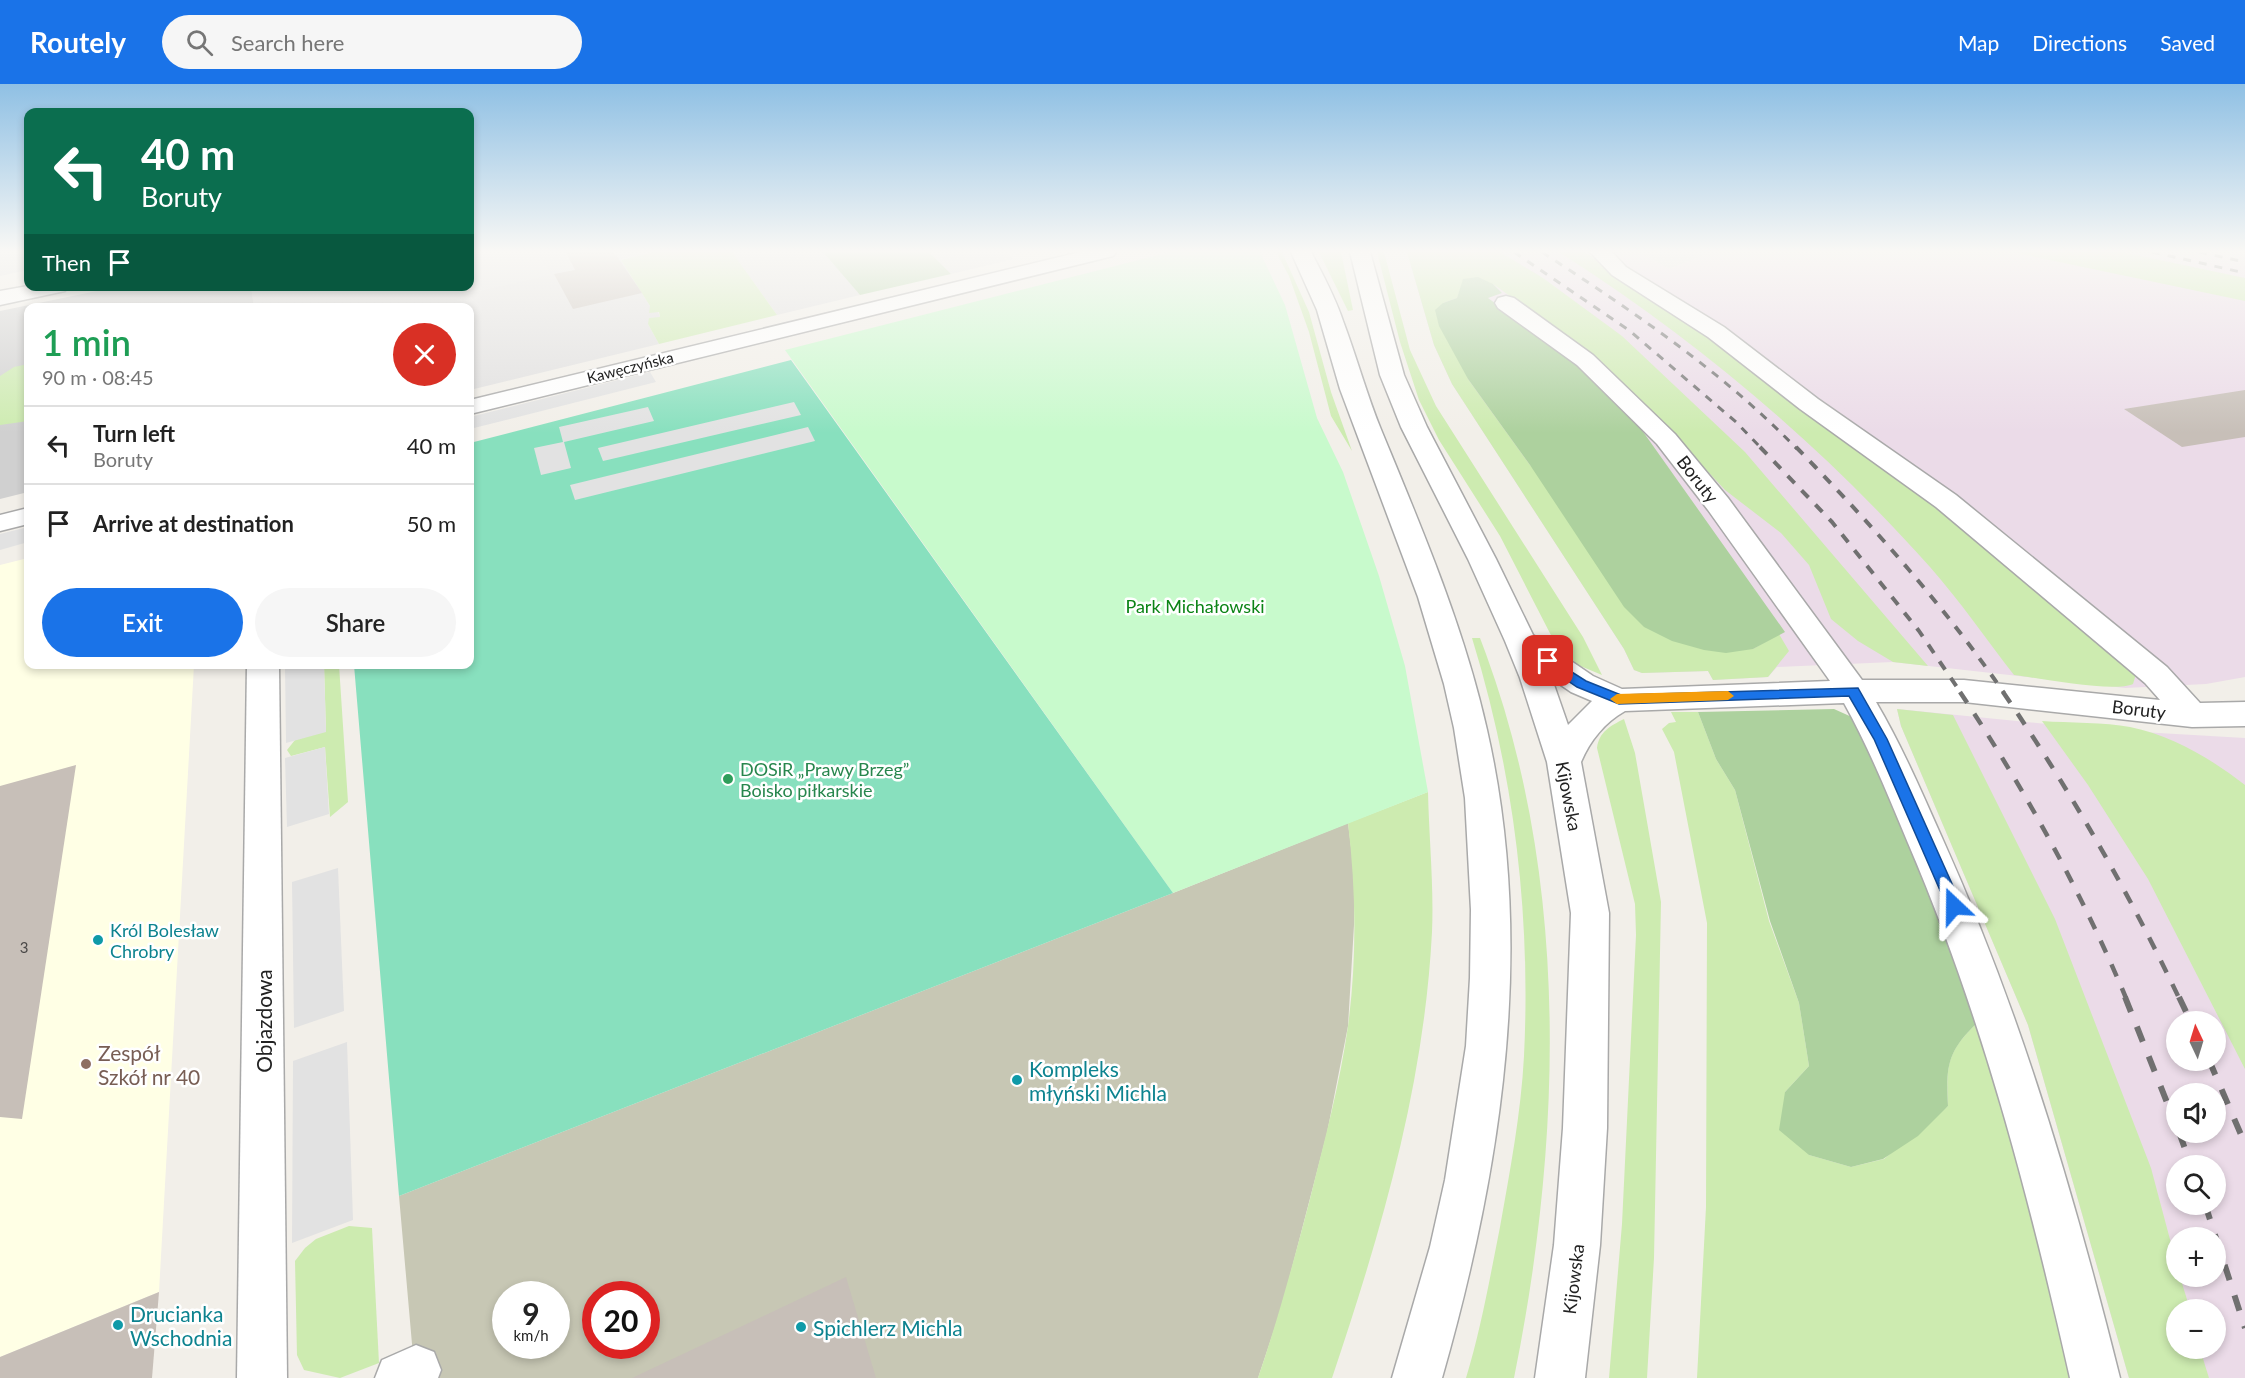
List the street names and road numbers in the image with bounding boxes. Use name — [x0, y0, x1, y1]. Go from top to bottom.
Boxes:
street label: Kawęczyńska — [585, 348, 675, 386]
street label: Boruty — [1673, 451, 1724, 508]
street label: Boruty — [2111, 695, 2168, 723]
street label: Kijowska — [1551, 759, 1587, 833]
street label: Objazdowa — [251, 969, 276, 1073]
street label: Kijowska — [1558, 1243, 1588, 1315]

